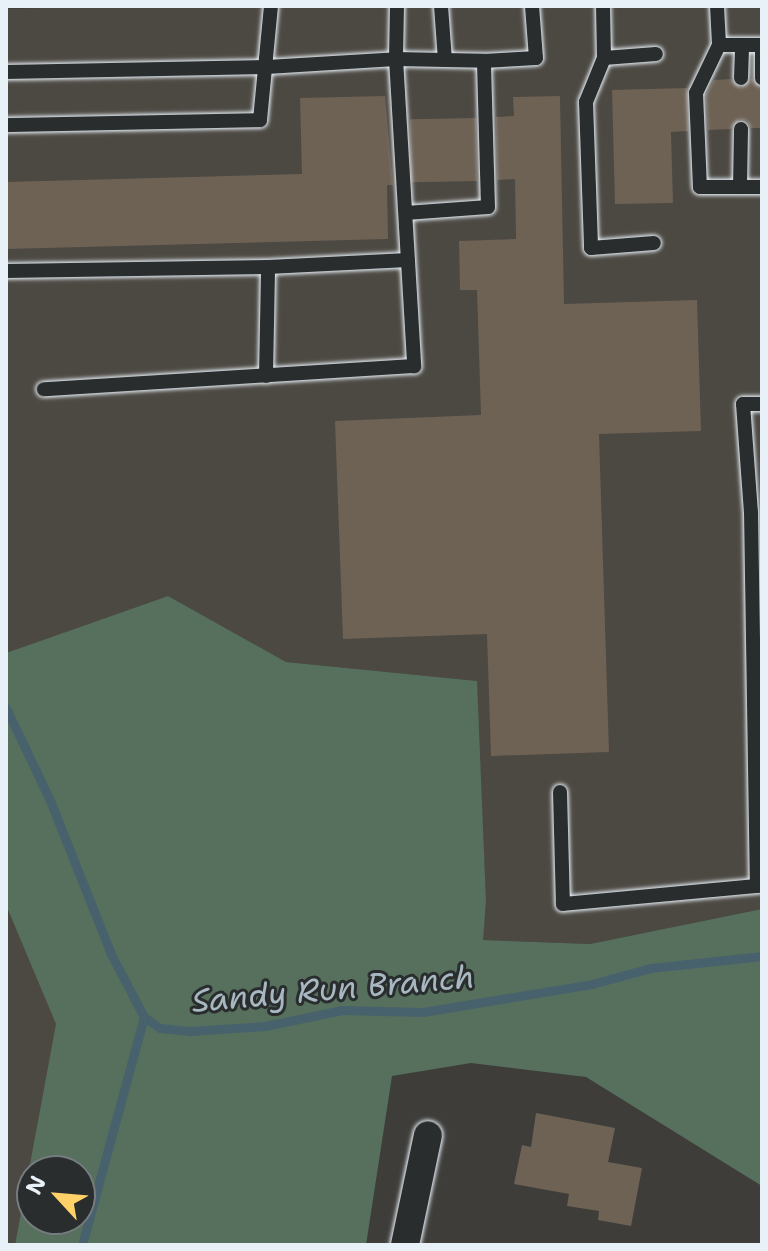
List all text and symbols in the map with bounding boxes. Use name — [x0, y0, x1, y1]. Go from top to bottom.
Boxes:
water label: Sandy Run Branch — [190, 957, 476, 1021]
north arrow — [16, 1155, 96, 1235]
text: N — [19, 1171, 53, 1199]

